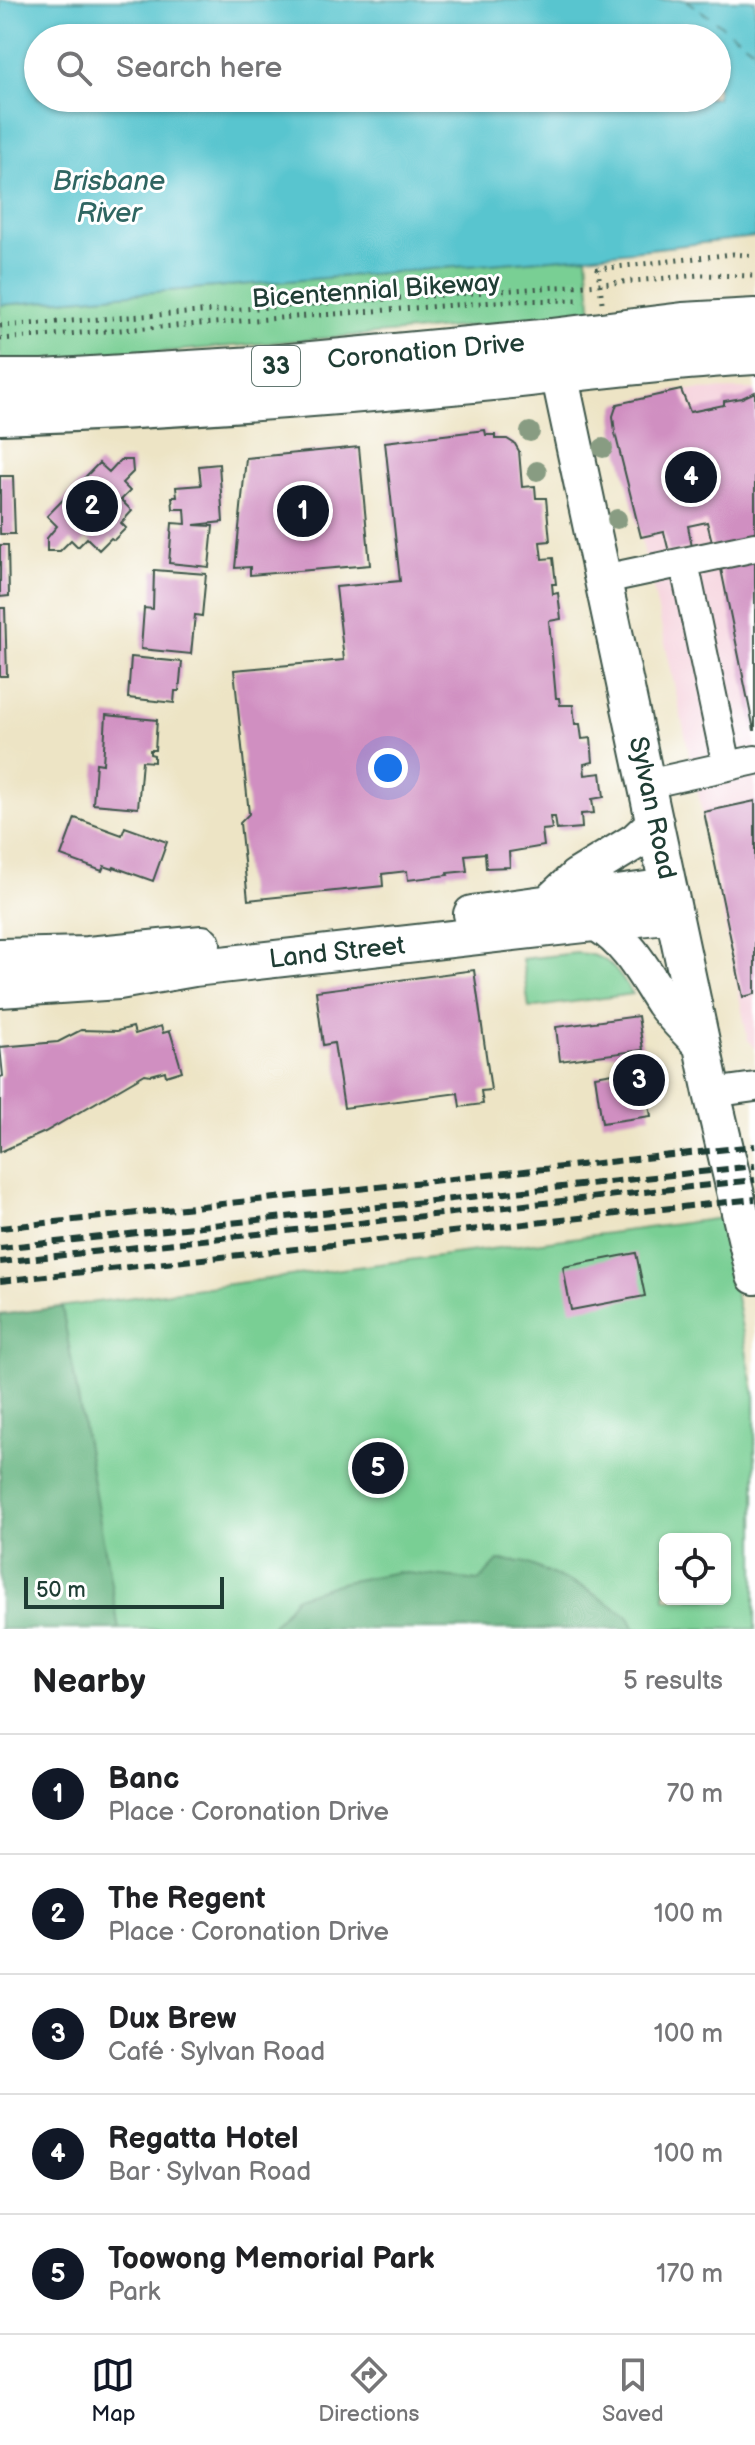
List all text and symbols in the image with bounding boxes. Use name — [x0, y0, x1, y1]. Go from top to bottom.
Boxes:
search box — [24, 24, 731, 112]
icon: search — [52, 46, 96, 90]
text: Search here — [116, 50, 282, 86]
water label: Brisbane River — [53, 165, 165, 230]
street label: Bicentennial Bikeway — [251, 267, 501, 315]
street label: Coronation Drive — [326, 328, 526, 376]
road number: 33 — [252, 346, 300, 386]
pin: 4 — [665, 447, 717, 507]
pin: 2 — [66, 476, 118, 536]
pin: 1 — [277, 481, 329, 541]
street label: Sylvan Road — [622, 734, 682, 882]
your location — [368, 748, 408, 788]
street label: Land Street — [268, 930, 406, 976]
pin: 3 — [613, 1050, 665, 1110]
pin: 5 — [352, 1438, 404, 1498]
map controls — [659, 1533, 731, 1605]
button: locate — [659, 1533, 731, 1605]
scale bar — [24, 1573, 224, 1609]
text: 50 m — [36, 1577, 86, 1604]
text: Nearby — [32, 1661, 146, 1702]
text: 5 results — [623, 1666, 723, 1697]
text: Banc — [108, 1761, 180, 1797]
text: 1 — [53, 1779, 63, 1810]
text: 70 m — [666, 1779, 723, 1810]
text: Place · Coronation Drive — [108, 1797, 389, 1828]
text: The Regent — [108, 1881, 266, 1917]
text: 2 — [50, 1899, 66, 1930]
text: 100 m — [654, 1899, 723, 1930]
text: Place · Coronation Drive — [108, 1917, 389, 1948]
text: Dux Brew — [108, 2001, 236, 2037]
text: 3 — [50, 2019, 66, 2050]
text: 100 m — [654, 2019, 723, 2050]
text: Café · Sylvan Road — [108, 2037, 325, 2068]
text: Regatta Hotel — [108, 2121, 299, 2157]
text: 4 — [50, 2139, 66, 2170]
text: 100 m — [654, 2139, 723, 2170]
text: Bar · Sylvan Road — [108, 2157, 311, 2188]
text: Toowong Memorial Park — [108, 2241, 435, 2277]
text: 5 — [50, 2259, 66, 2290]
text: 170 m — [656, 2259, 723, 2290]
text: Park — [108, 2277, 160, 2308]
tab: Map — [91, 2353, 136, 2428]
tab: Directions — [318, 2353, 419, 2428]
tab: Saved — [602, 2353, 664, 2428]

